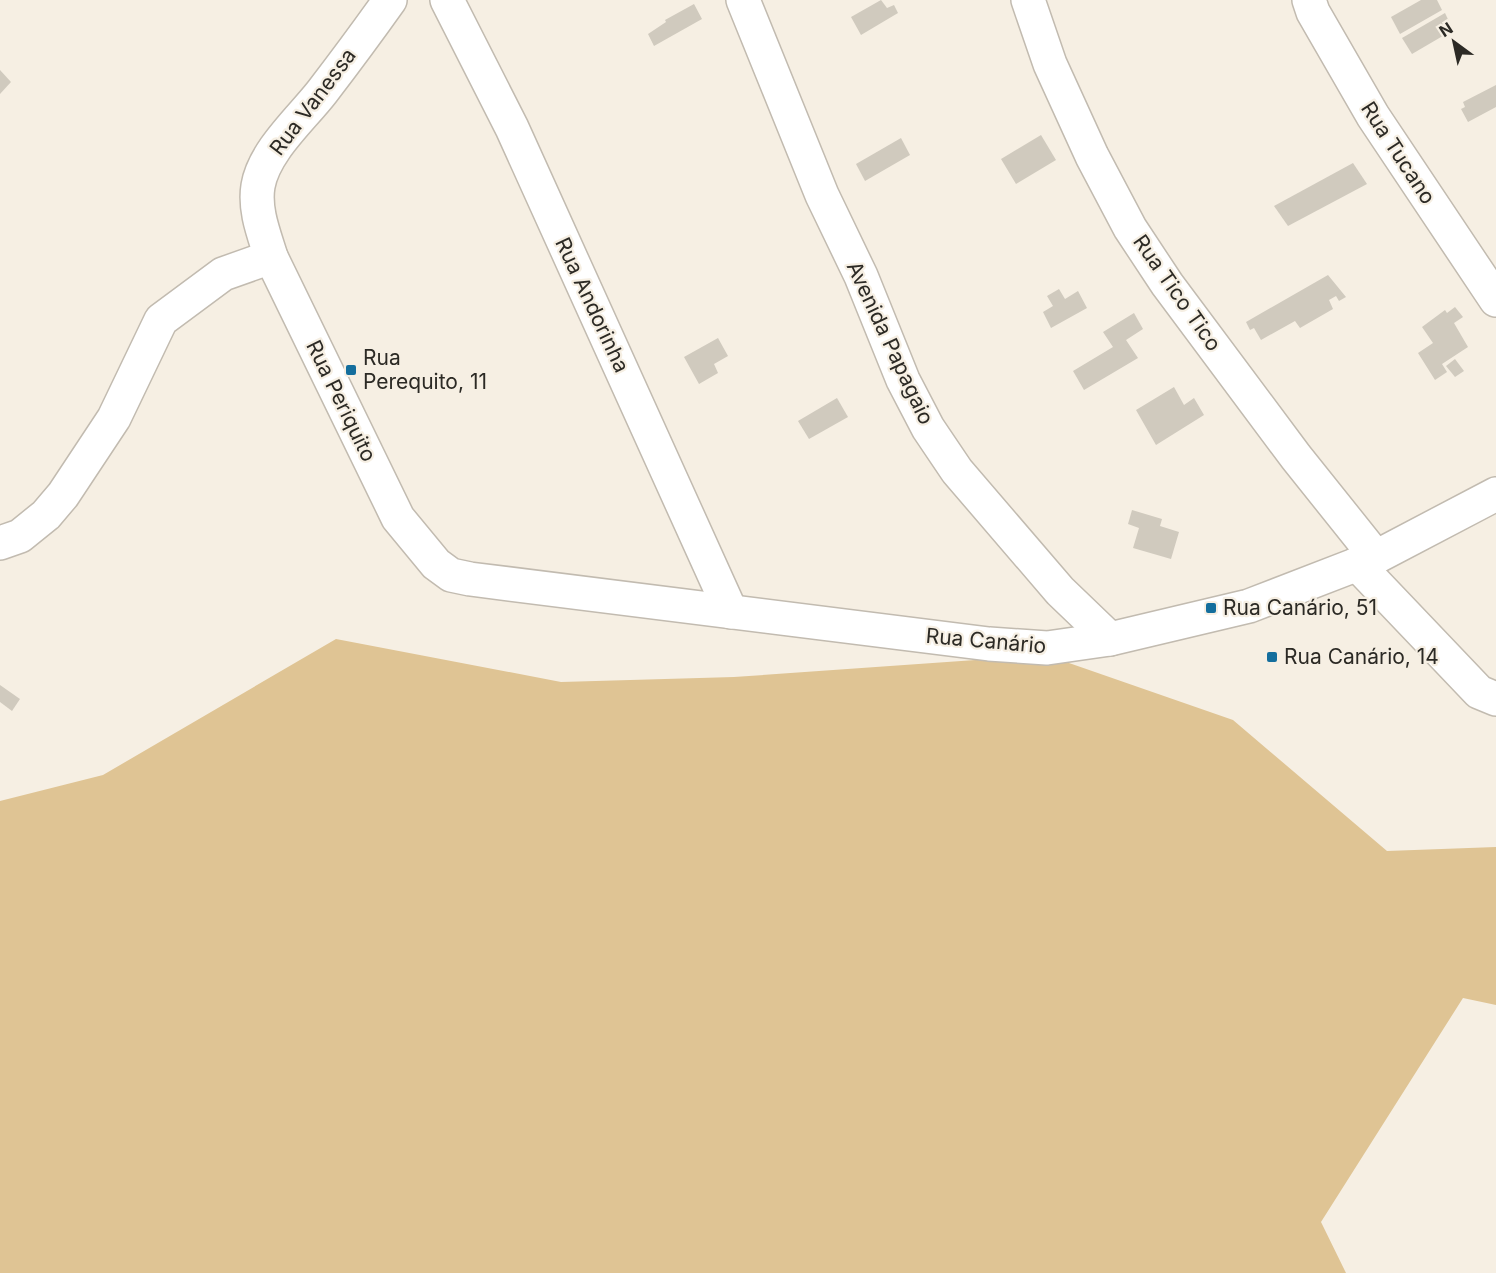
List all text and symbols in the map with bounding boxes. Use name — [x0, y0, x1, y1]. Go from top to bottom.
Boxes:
north arrow — [1424, 12, 1484, 72]
text: N — [1435, 18, 1456, 41]
street label: Rua Vanessa — [264, 43, 361, 160]
street label: Rua Tucano — [1356, 97, 1441, 209]
street label: Rua Tico Tico — [1128, 230, 1227, 356]
street label: Rua Andorinha — [550, 233, 635, 376]
street label: Avenida Papagaio — [842, 257, 939, 428]
street label: Rua Periquito — [301, 336, 382, 466]
place label: Rua Perequito, 11 — [363, 345, 487, 394]
marker: Rua Perequito, 11 — [344, 363, 358, 377]
place label: Rua Canário, 51 — [1223, 595, 1377, 620]
marker: Rua Canário, 51 — [1204, 601, 1218, 615]
street label: Rua Canário — [925, 623, 1047, 658]
place label: Rua Canário, 14 — [1284, 644, 1439, 669]
marker: Rua Canário, 14 — [1265, 650, 1279, 664]

